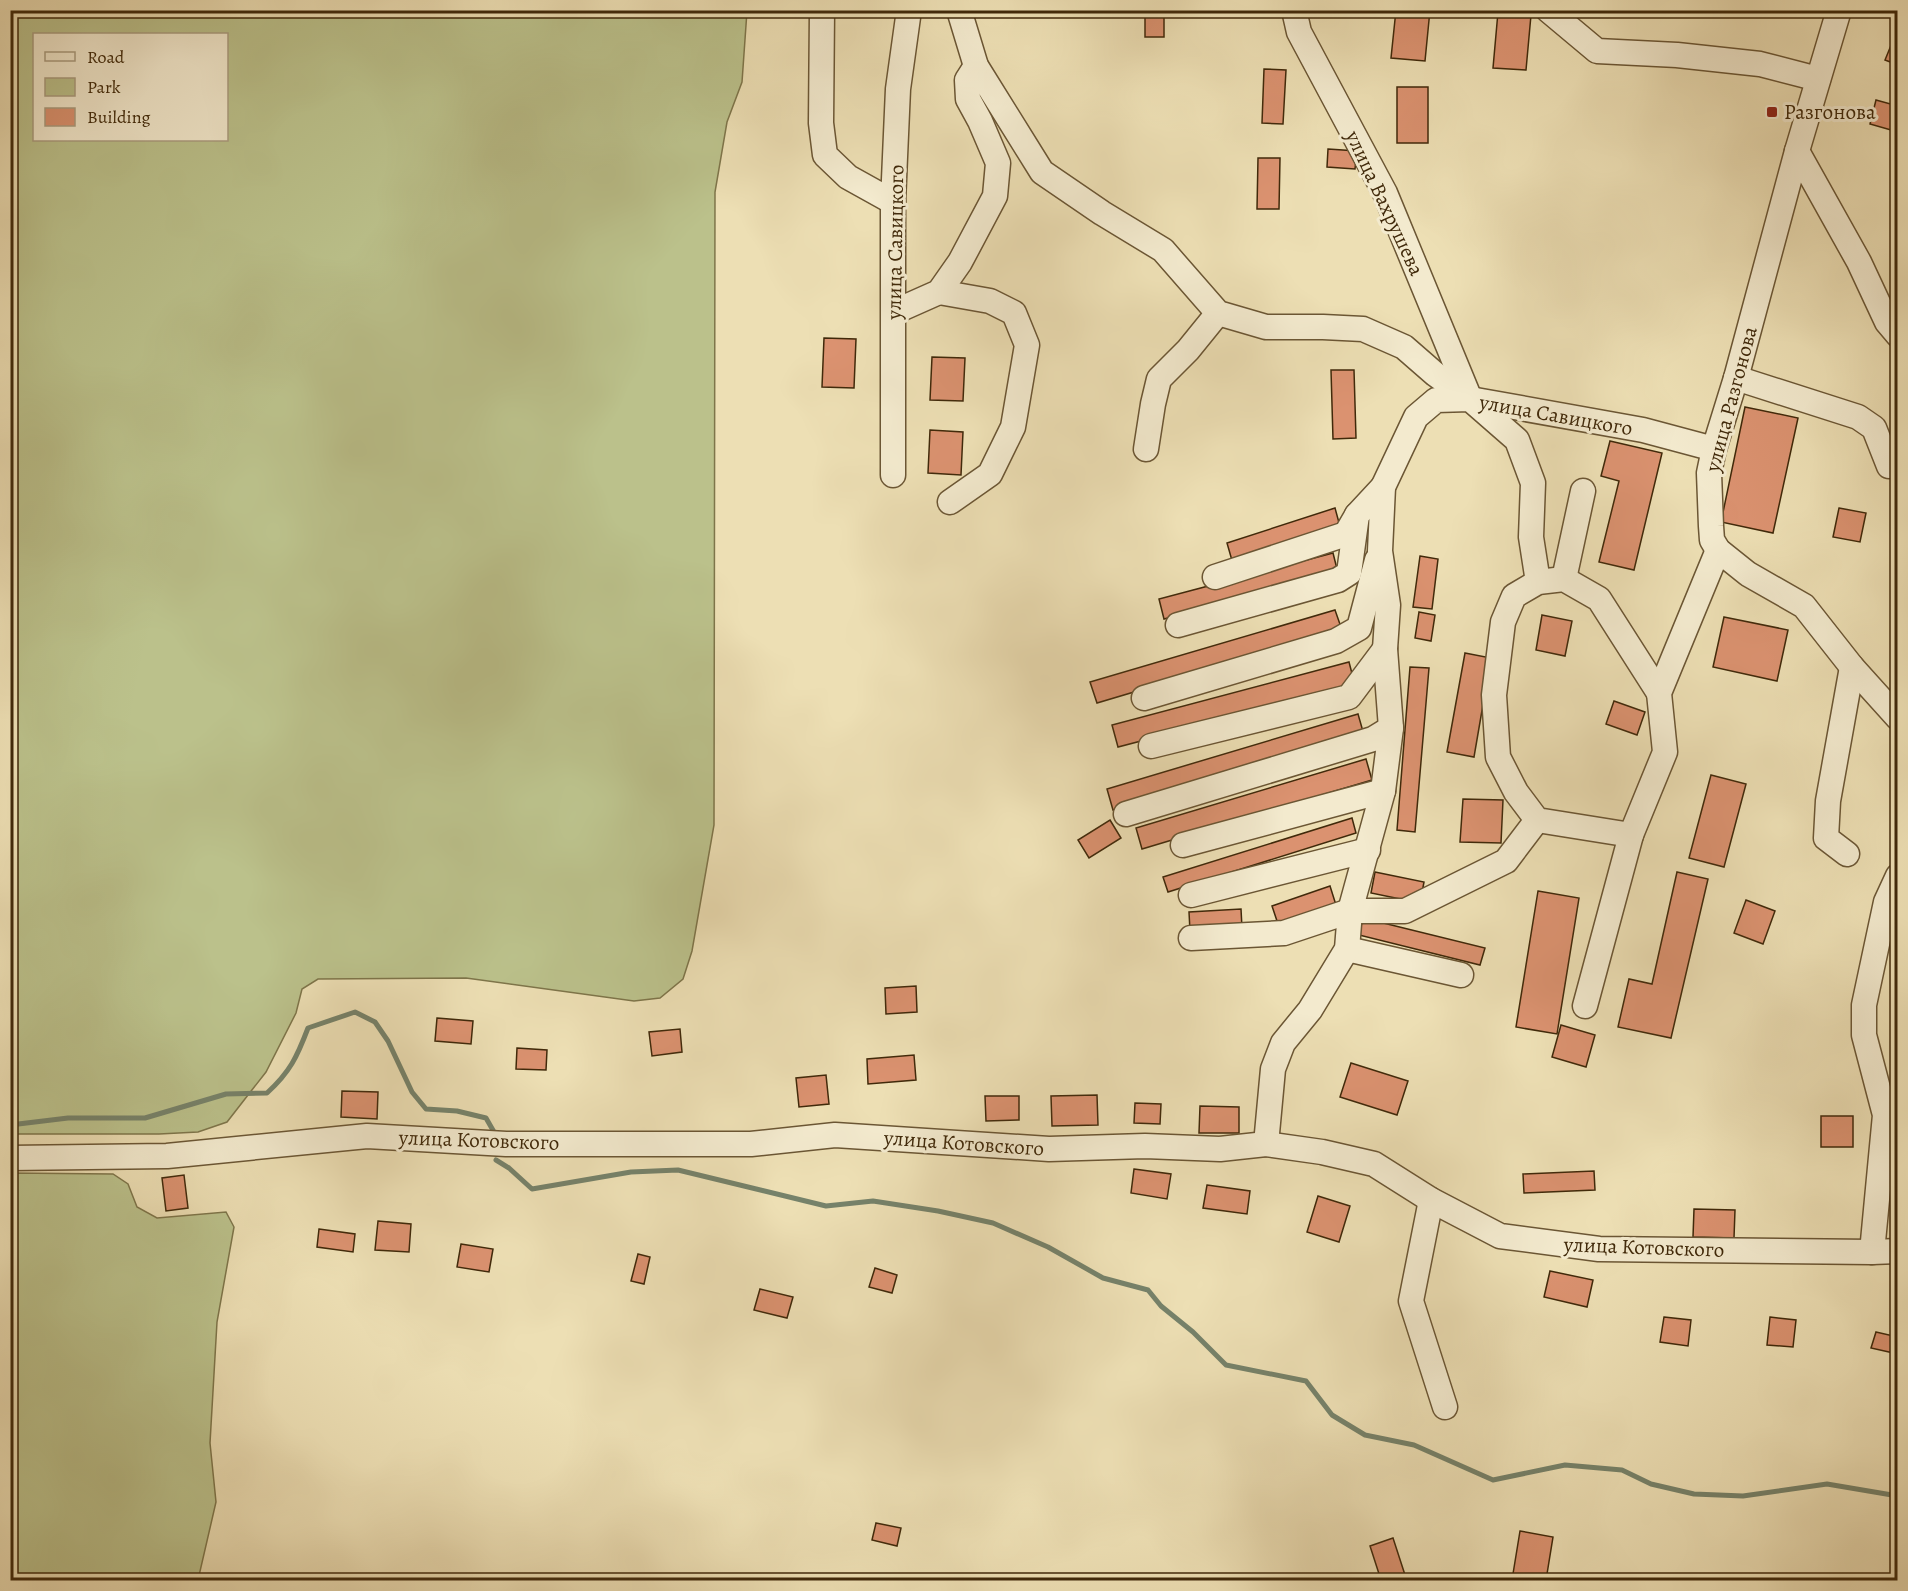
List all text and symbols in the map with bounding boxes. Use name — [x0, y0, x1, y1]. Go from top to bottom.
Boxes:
legend — [33, 33, 228, 141]
text: Road — [87, 45, 125, 69]
text: Park — [87, 75, 121, 99]
place label: Разгонова — [1784, 98, 1876, 126]
text: Building — [87, 105, 151, 129]
marker: Разгонова — [1765, 105, 1779, 119]
street label: улица Вахрушева — [1339, 125, 1431, 280]
street label: улица Савицкого — [880, 164, 910, 321]
street label: улица Разгонова — [1698, 323, 1764, 476]
street label: улица Савицкого — [1476, 388, 1635, 442]
street label: улица Котовского — [397, 1123, 560, 1157]
street label: улица Котовского — [882, 1123, 1045, 1163]
street label: улица Котовского — [1562, 1230, 1725, 1264]

